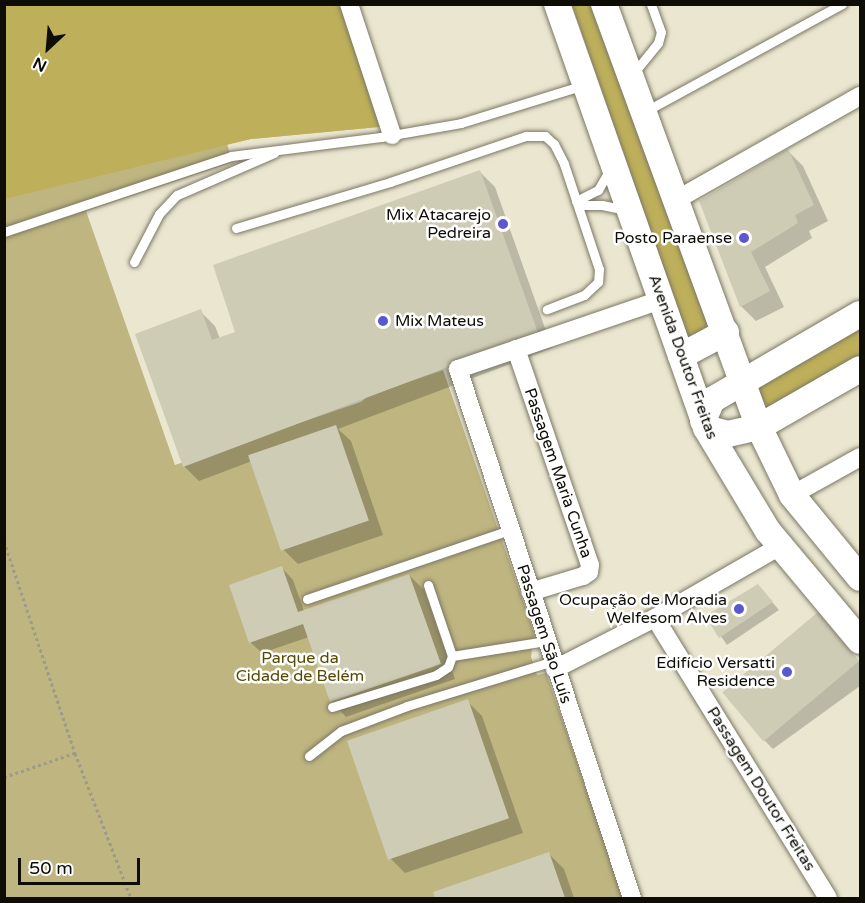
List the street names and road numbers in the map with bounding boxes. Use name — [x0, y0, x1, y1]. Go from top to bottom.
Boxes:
street label: Avenida Doutor Freitas — [644, 272, 722, 442]
street label: Passagem Maria Cunha — [520, 385, 596, 561]
street label: Passagem São Luís — [512, 562, 576, 706]
street label: Passagem Doutor Freitas — [703, 703, 819, 875]

